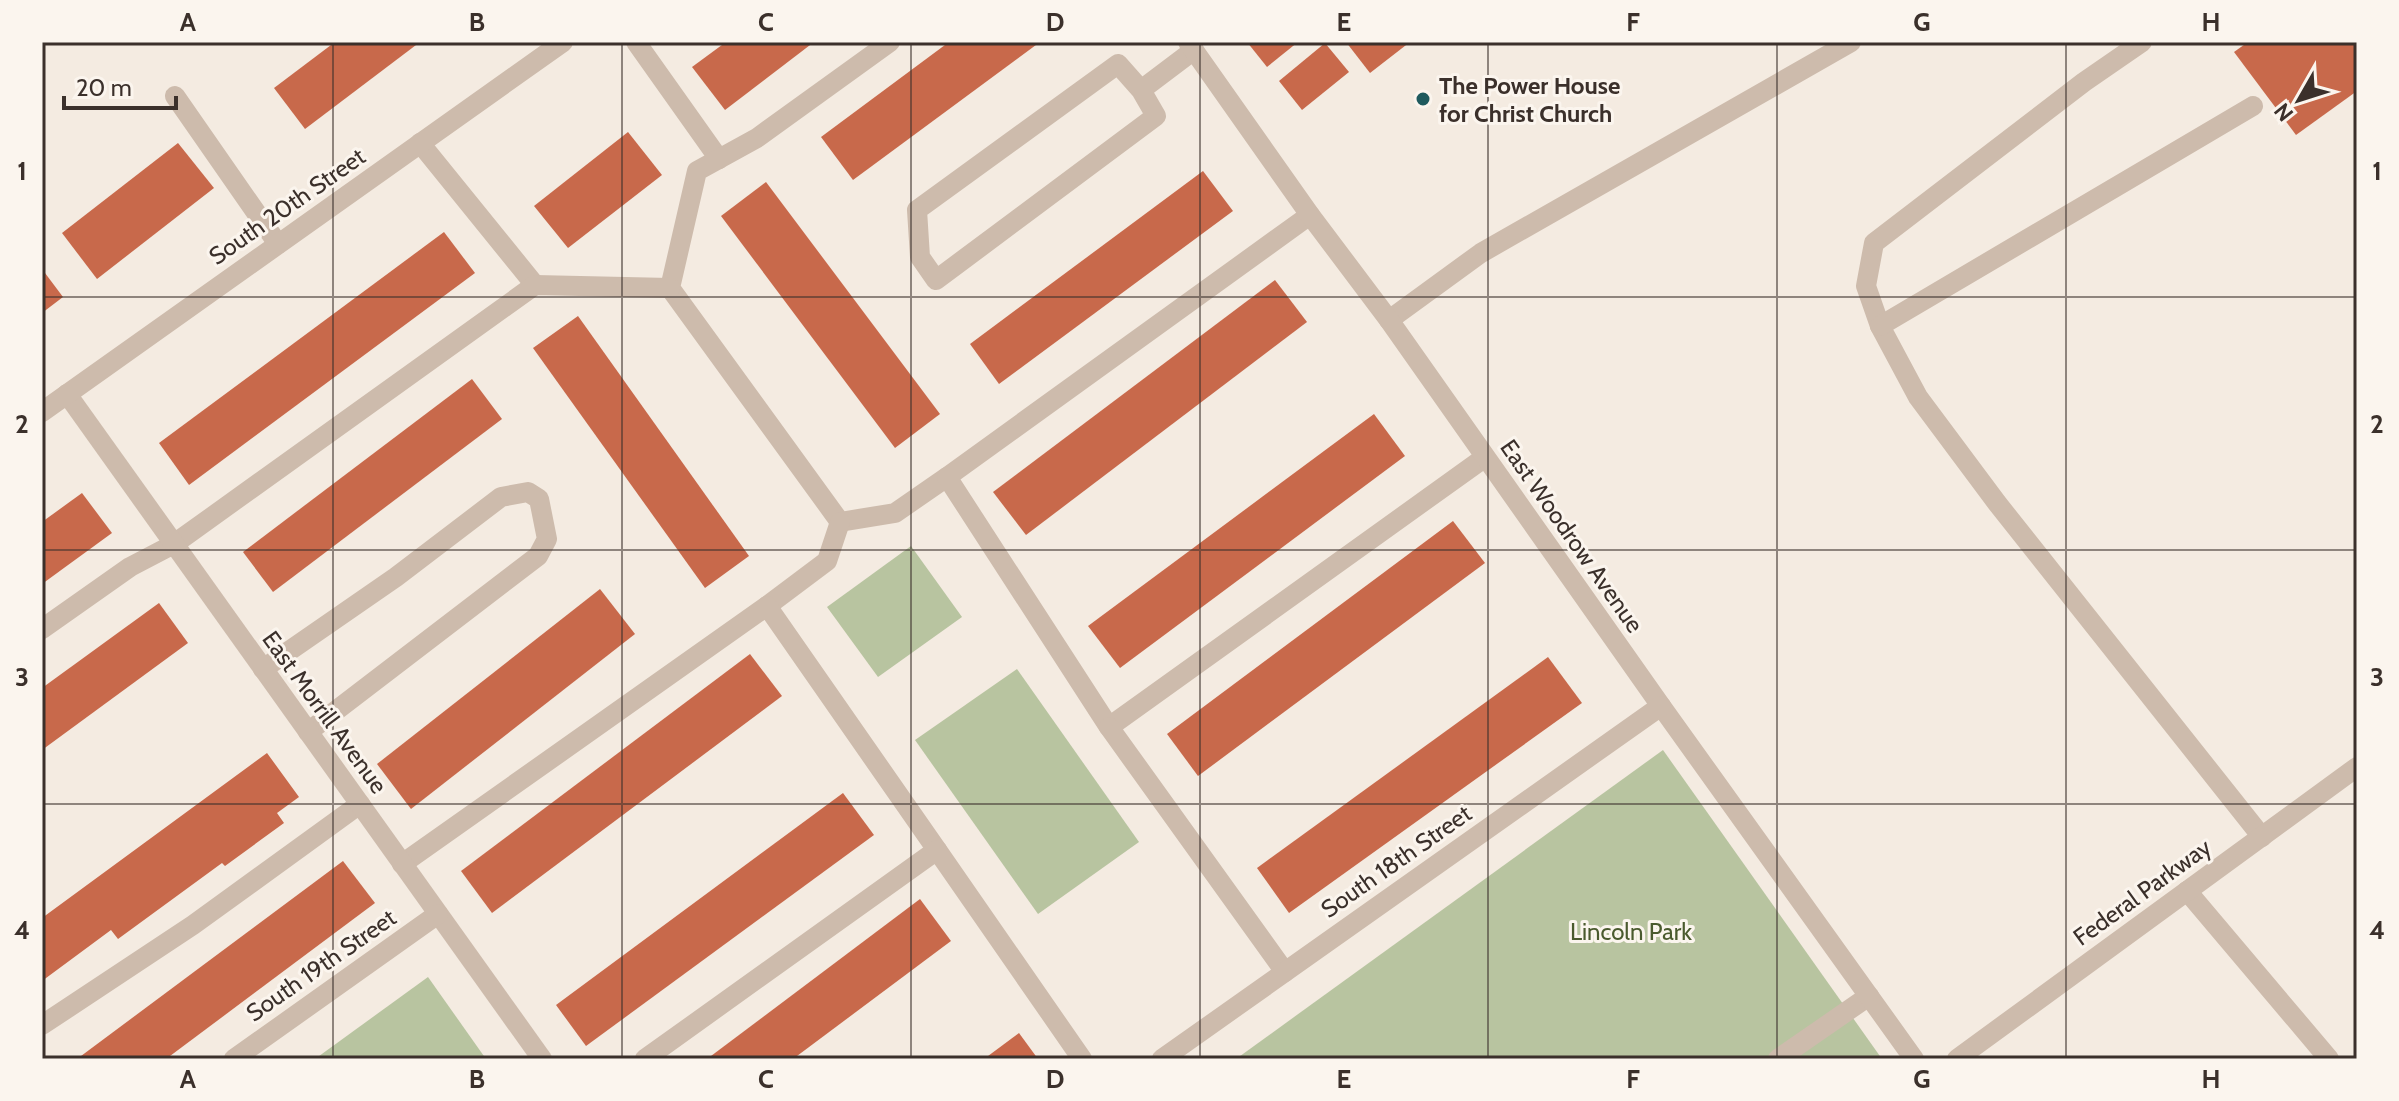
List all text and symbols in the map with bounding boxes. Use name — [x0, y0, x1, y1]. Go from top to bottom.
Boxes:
text: A — [180, 6, 197, 38]
text: B — [469, 6, 485, 38]
text: C — [758, 6, 774, 38]
text: D — [1046, 6, 1064, 38]
text: E — [1337, 6, 1351, 38]
text: F — [1626, 6, 1640, 38]
text: G — [1913, 6, 1931, 38]
text: H — [2202, 6, 2220, 38]
scale bar — [64, 60, 176, 110]
north arrow — [2259, 60, 2339, 140]
place label: The Power House for Christ Church — [1439, 71, 1620, 128]
text: 20 m — [76, 73, 132, 102]
marker: The Power House for Christ Church — [1414, 90, 1432, 108]
text: N — [2268, 98, 2299, 127]
street label: South 20th Street — [203, 141, 371, 271]
text: 1 — [17, 155, 27, 187]
text: 1 — [2372, 155, 2382, 187]
text: 2 — [15, 408, 29, 440]
text: 2 — [2370, 408, 2384, 440]
street label: East Woodrow Avenue — [1494, 434, 1650, 638]
street label: East Morrill Avenue — [256, 625, 394, 799]
text: 3 — [15, 661, 29, 693]
text: 3 — [2370, 661, 2384, 693]
street label: South 18th Street — [1315, 798, 1477, 924]
street label: Federal Parkway — [2067, 832, 2217, 952]
street label: South 19th Street — [241, 903, 401, 1027]
text: 4 — [14, 914, 30, 946]
text: 4 — [2369, 914, 2385, 946]
park label: Lincoln Park — [1570, 917, 1692, 946]
text: A — [180, 1063, 197, 1095]
text: B — [469, 1063, 485, 1095]
text: C — [758, 1063, 774, 1095]
text: D — [1046, 1063, 1064, 1095]
text: E — [1337, 1063, 1351, 1095]
text: F — [1626, 1063, 1640, 1095]
text: G — [1913, 1063, 1931, 1095]
text: H — [2202, 1063, 2220, 1095]

